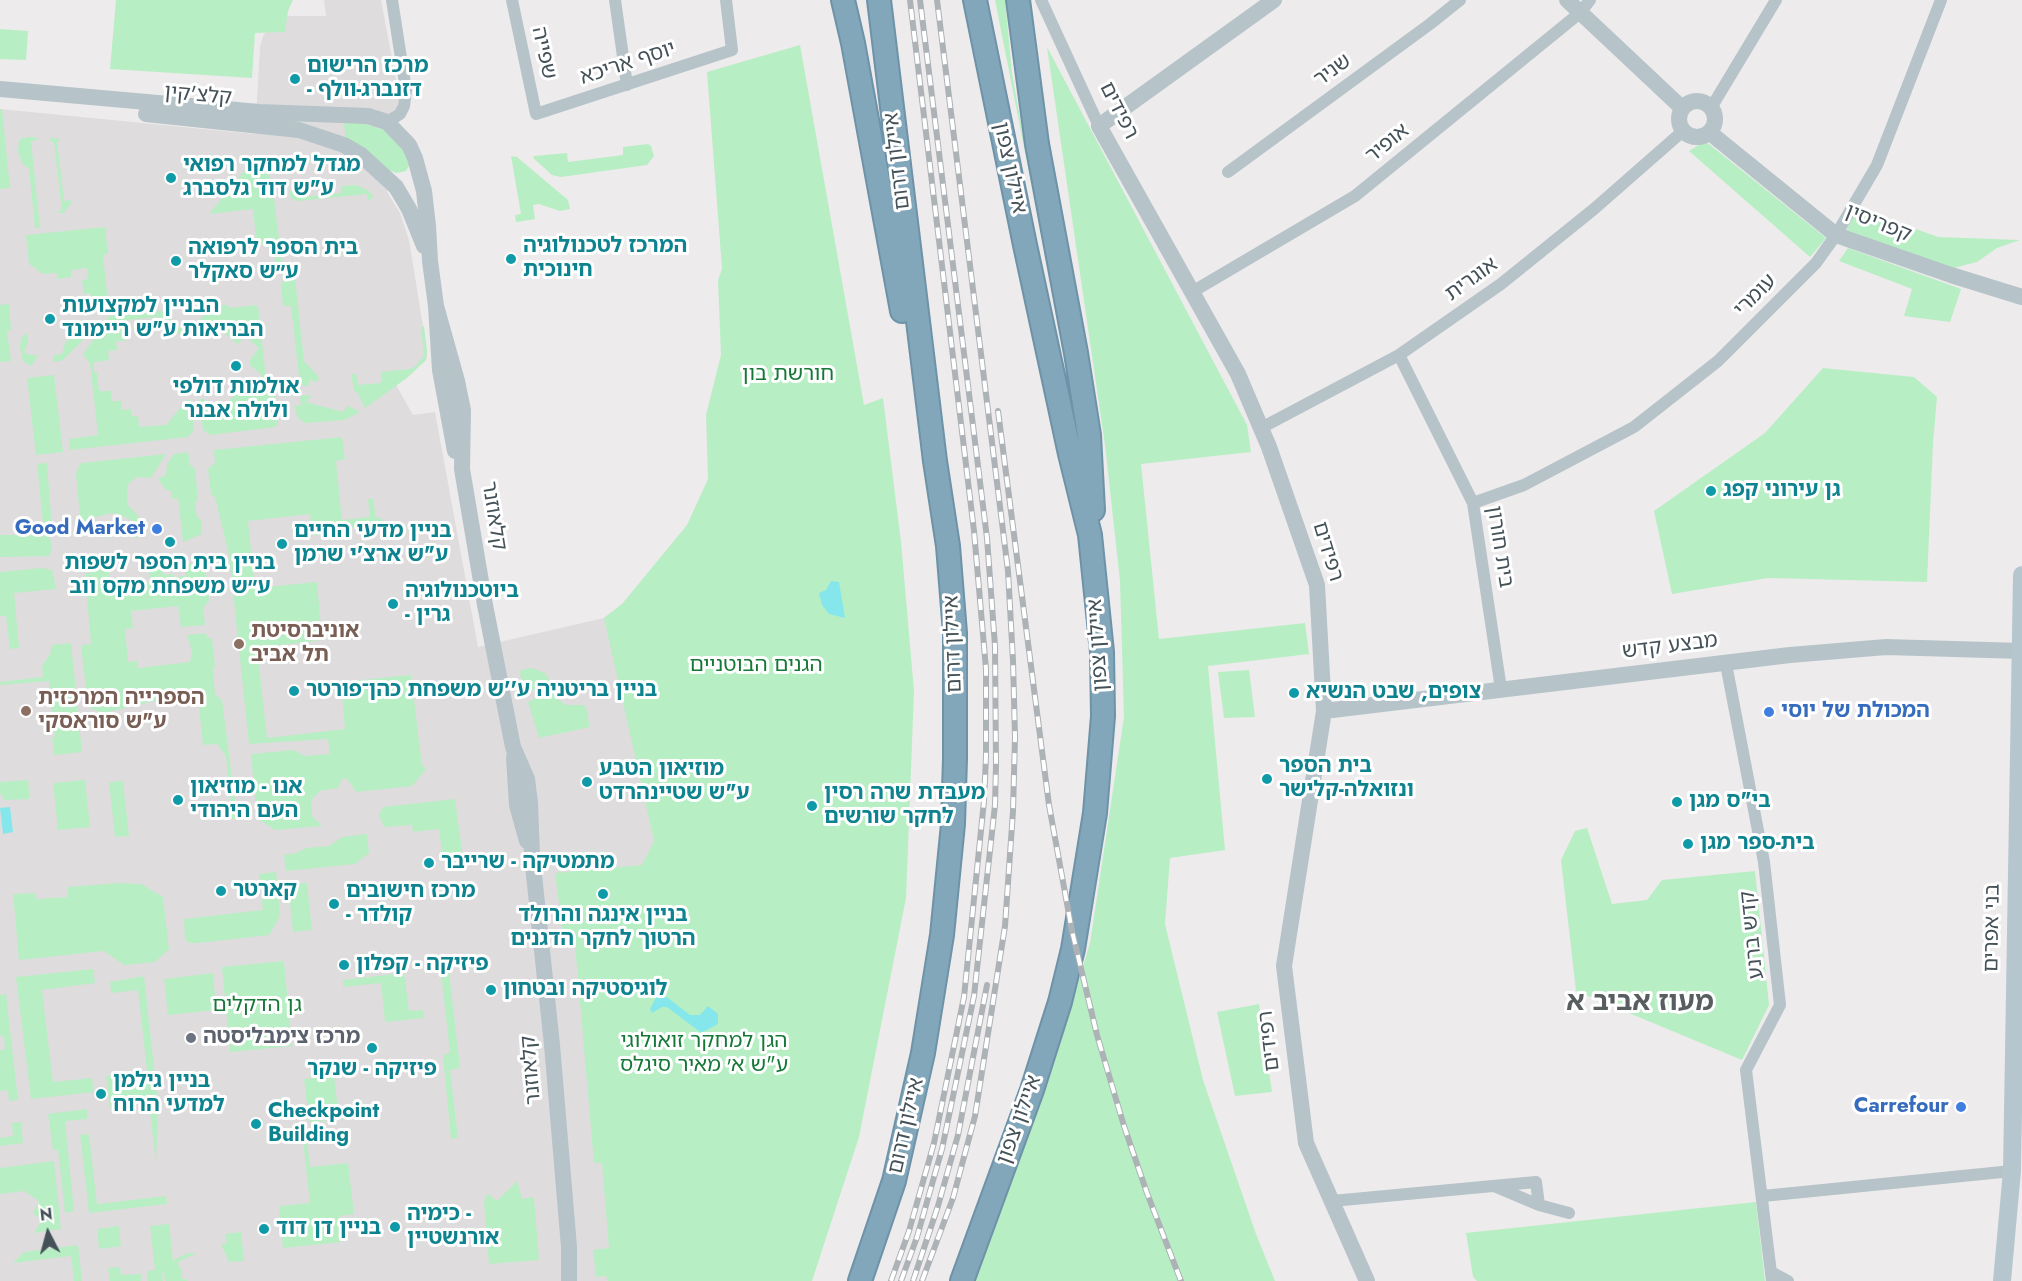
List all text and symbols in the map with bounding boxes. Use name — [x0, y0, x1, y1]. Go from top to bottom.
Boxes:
street label: שפייה — [525, 24, 561, 82]
street label: יוסף אריכא — [577, 37, 679, 91]
street label: שניר — [1310, 49, 1356, 93]
place label: מרכז הרישום - דזנברג-וולף — [307, 54, 428, 104]
marker: מרכז הרישום - דזנברג-וולף — [288, 72, 302, 86]
street label: רפידים — [1093, 78, 1143, 144]
street label: קלצ'קין — [163, 80, 233, 112]
street label: איילון דרום — [880, 111, 916, 211]
street label: אופיר — [1361, 119, 1415, 169]
street label: איילון צפון — [987, 120, 1031, 216]
place label: מגדל למחקר רפואי ע"ש דוד גלסברג — [183, 153, 361, 203]
marker: מגדל למחקר רפואי ע"ש דוד גלסברג — [164, 171, 178, 185]
street label: קפריסין — [1841, 199, 1915, 249]
place label: המרכז לטכנולוגיה חינוכית — [523, 234, 687, 284]
place label: בית הספר לרפואה ע״ש סאקלר — [188, 236, 358, 286]
marker: המרכז לטכנולוגיה חינוכית — [504, 252, 518, 266]
street label: אוגרית — [1441, 253, 1503, 307]
marker: בית הספר לרפואה ע״ש סאקלר — [169, 254, 183, 268]
street label: עומרי — [1729, 269, 1783, 323]
place label: הבניין למקצועות הבריאות ע"ש ריימונד — [62, 294, 263, 344]
marker: הבניין למקצועות הבריאות ע"ש ריימונד — [43, 312, 57, 326]
marker: אולמות דולפי ולולה אבנר — [229, 359, 243, 373]
park label: חורשת בון — [742, 362, 834, 388]
place label: אולמות דולפי ולולה אבנר — [173, 375, 299, 425]
place label: גן עירוני קפג — [1723, 478, 1841, 504]
street label: קלאוזנר — [475, 480, 511, 552]
marker: גן עירוני קפג — [1704, 484, 1718, 498]
street label: בית חורון — [1480, 504, 1518, 590]
place label: Good Market — [15, 516, 145, 542]
place label: בניין מדעי החיים ע"ש ארצ'י שרמן — [294, 519, 452, 569]
street label: רפידים — [1306, 519, 1348, 585]
marker: Good Market — [150, 522, 164, 536]
marker: בניין בית הספר לשפות ע״ש משפחת מקס ווב — [163, 535, 177, 549]
marker: בניין מדעי החיים ע"ש ארצ'י שרמן — [275, 537, 289, 551]
place label: בניין בית הספר לשפות ע״ש משפחת מקס ווב — [64, 551, 276, 601]
place label: ביוטכנולוגיה - גרין — [405, 579, 519, 629]
street label: איילון דרום — [940, 595, 968, 693]
marker: ביוטכנולוגיה - גרין — [386, 597, 400, 611]
street label: איילון צפון — [1083, 598, 1115, 692]
place label: אוניברסיטת תל אביב — [251, 619, 359, 669]
street label: מבצע קדש — [1621, 629, 1719, 665]
marker: אוניברסיטת תל אביב — [232, 637, 246, 651]
park label: הגנים הבוטניים — [689, 653, 823, 679]
place label: בניין בריטניה ע''ש משפחת כהן־פורטר — [306, 678, 657, 704]
place label: צופים, שבט הנשיא — [1306, 680, 1481, 706]
marker: בניין בריטניה ע''ש משפחת כהן־פורטר — [287, 684, 301, 698]
place label: הספרייה המרכזית ע"ש סוראסקי — [38, 686, 205, 736]
marker: צופים, שבט הנשיא — [1287, 686, 1301, 700]
place label: המכולת של יוסי — [1781, 699, 1930, 725]
marker: הספרייה המרכזית ע"ש סוראסקי — [19, 704, 33, 718]
marker: המכולת של יוסי — [1762, 705, 1776, 719]
place label: בית הספר ונזואלה-קלישר — [1279, 754, 1414, 804]
place label: מוזיאון הטבע ע"ש שטיינהרדט — [599, 757, 749, 807]
marker: בית הספר ונזואלה-קלישר — [1260, 772, 1274, 786]
place label: אנו - מוזיאון העם היהודי — [190, 775, 302, 825]
marker: מוזיאון הטבע ע"ש שטיינהרדט — [580, 775, 594, 789]
place label: מעבדת שרה רסין לחקר שורשים — [824, 781, 985, 831]
place label: בי"ס מגן — [1689, 789, 1771, 815]
marker: אנו - מוזיאון העם היהודי — [171, 793, 185, 807]
marker: בי"ס מגן — [1670, 795, 1684, 809]
marker: מעבדת שרה רסין לחקר שורשים — [805, 799, 819, 813]
place label: בית-ספר מגן — [1700, 831, 1815, 857]
marker: בית-ספר מגן — [1681, 837, 1695, 851]
place label: מתמטיקה - שרייבר — [441, 850, 614, 876]
marker: מתמטיקה - שרייבר — [422, 856, 436, 870]
place label: קארטר — [233, 878, 297, 904]
place label: מרכז חישובים - קולדר — [346, 879, 475, 929]
marker: קארטר — [214, 884, 228, 898]
street label: בני אפרים — [1980, 884, 2006, 972]
marker: בניין אינגה והרולד הרטוך לחקר הדגנים — [596, 887, 610, 901]
street label: קדש ברנע — [1736, 889, 1770, 981]
marker: מרכז חישובים - קולדר — [327, 897, 341, 911]
place label: בניין אינגה והרולד הרטוך לחקר הדגנים — [510, 903, 696, 953]
place label: פיזיקה - קפלון — [356, 952, 489, 978]
marker: פיזיקה - קפלון — [337, 958, 351, 972]
place label: לוגיסטיקה ובטחון — [503, 977, 668, 1003]
marker: לוגיסטיקה ובטחון — [484, 983, 498, 997]
district label: מעוז אביב א — [1566, 987, 1714, 1019]
park label: גן הדקלים — [212, 993, 302, 1019]
street label: רפידים — [1254, 1009, 1286, 1073]
place label: מרכז צימבליסטה — [203, 1025, 360, 1051]
park label: הגן למחקר זואולוגי ע"ש א׳ מאיר סיגלס — [620, 1029, 788, 1079]
marker: מרכז צימבליסטה — [184, 1031, 198, 1045]
street label: קלאוזנר — [516, 1034, 548, 1106]
marker: פיזיקה - שנקר — [365, 1041, 379, 1055]
place label: פיזיקה - שנקר — [307, 1057, 437, 1083]
place label: בניין גילמן למדעי הרוח — [113, 1069, 225, 1119]
street label: איילון צפון — [992, 1072, 1048, 1168]
street label: איילון דרום — [884, 1076, 930, 1176]
marker: בניין גילמן למדעי הרוח — [94, 1087, 108, 1101]
place label: Carrefour — [1854, 1094, 1949, 1120]
place label: Checkpoint Building — [268, 1099, 379, 1149]
marker: Carrefour — [1954, 1100, 1968, 1114]
marker: Checkpoint Building — [249, 1117, 263, 1131]
text: N — [39, 1202, 54, 1227]
place label: כימיה - אורנשטיין — [407, 1202, 499, 1252]
north arrow — [18, 1203, 78, 1263]
place label: בניין דן דוד — [276, 1216, 381, 1242]
marker: כימיה - אורנשטיין — [388, 1220, 402, 1234]
marker: בניין דן דוד — [257, 1222, 271, 1236]

